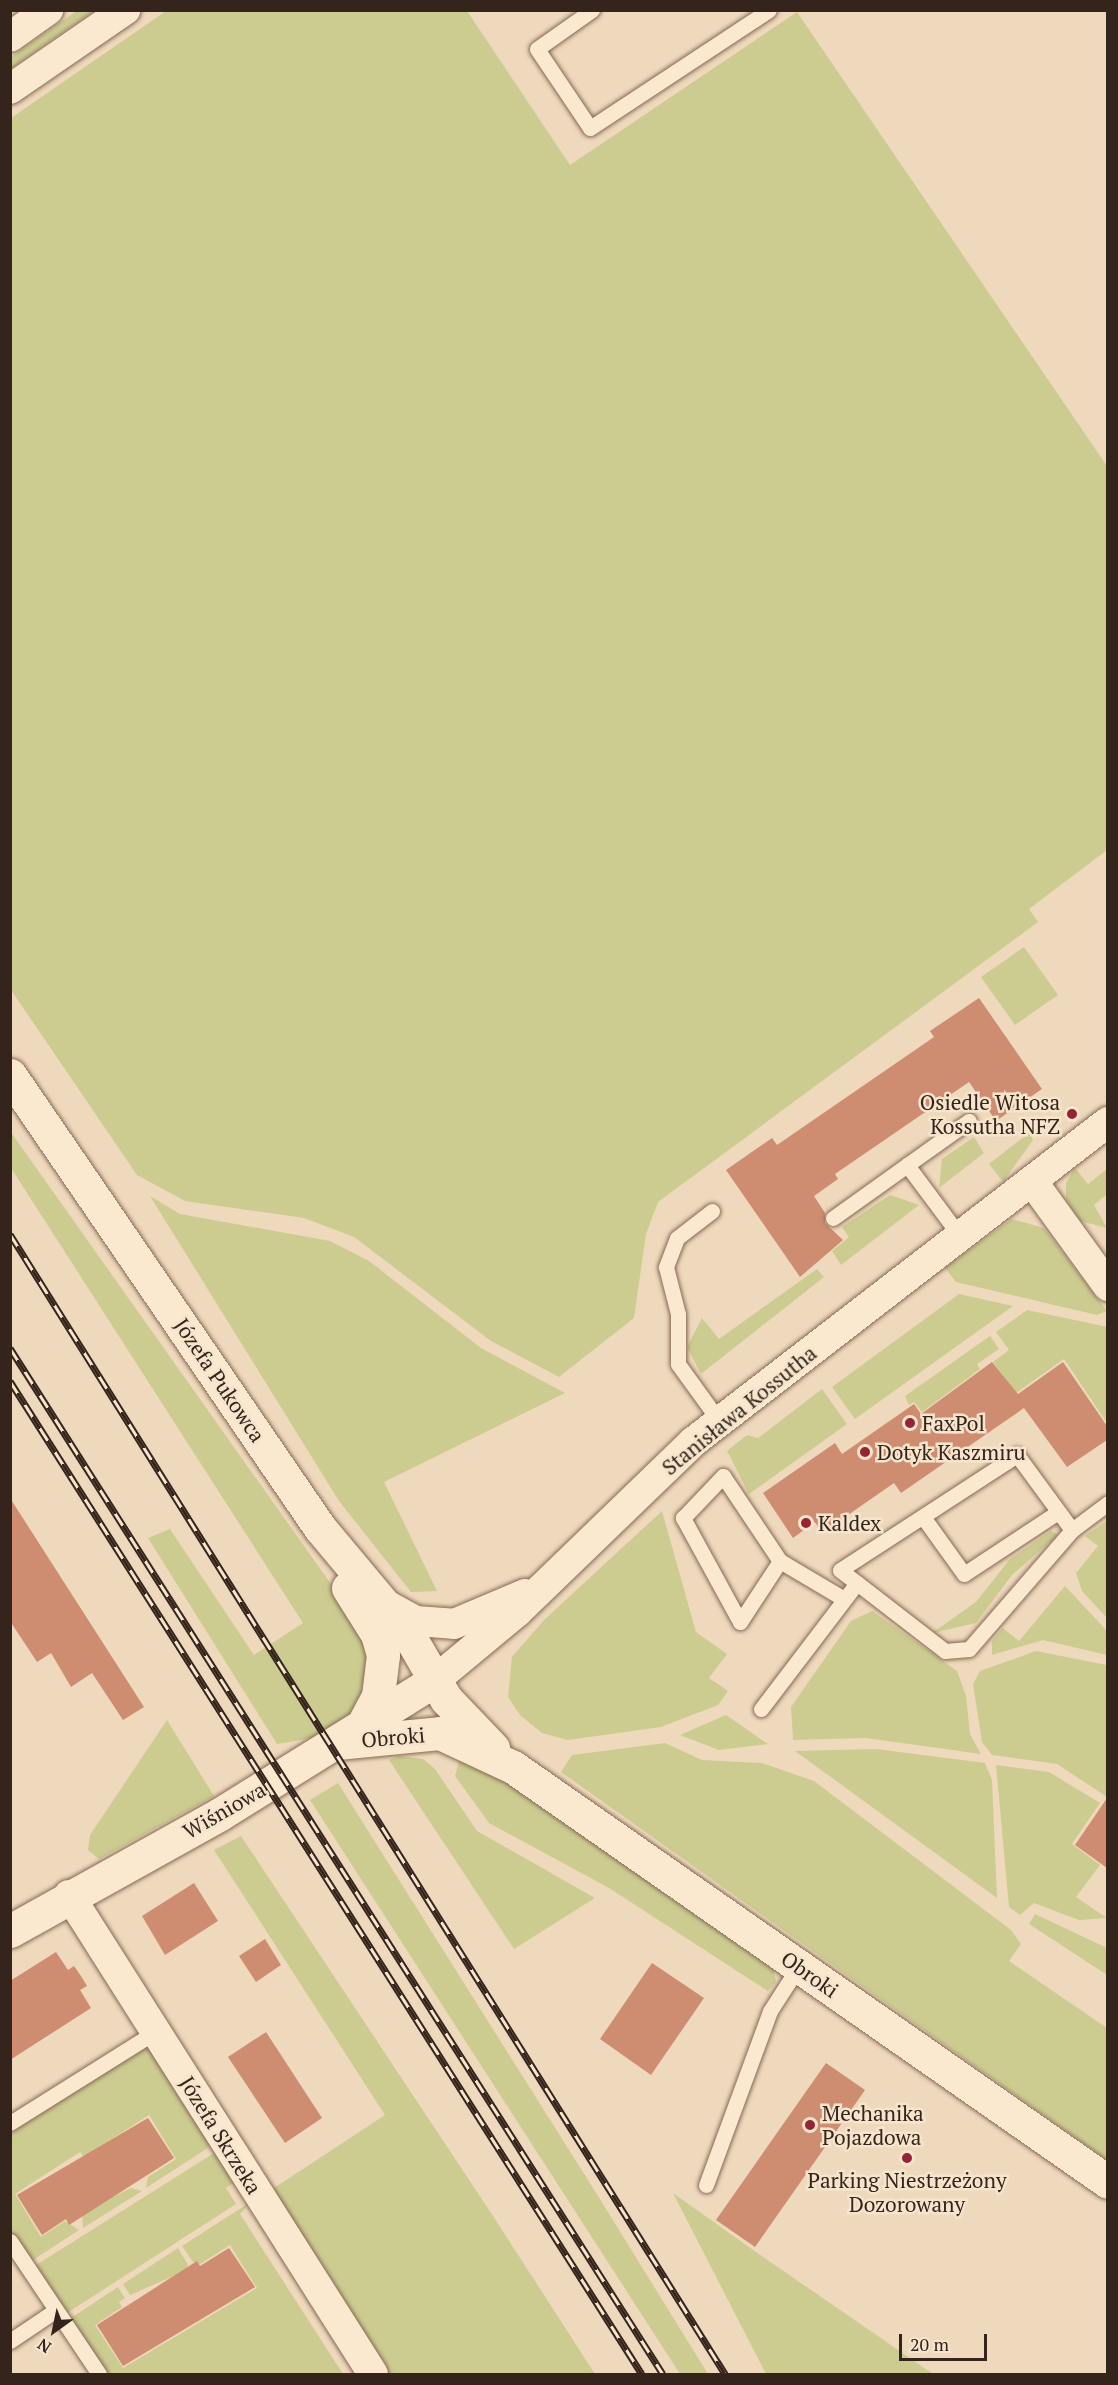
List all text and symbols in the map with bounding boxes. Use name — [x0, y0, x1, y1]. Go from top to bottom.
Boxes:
place label: Osiedle Witosa Kossutha NFZ — [920, 1089, 1060, 1139]
marker: Osiedle Witosa Kossutha NFZ — [1065, 1107, 1079, 1121]
street label: Józefa Pukowca — [169, 1313, 271, 1447]
street label: Stanisława Kossutha — [657, 1340, 821, 1480]
place label: FaxPol — [922, 1410, 985, 1436]
marker: FaxPol — [903, 1416, 917, 1430]
place label: Dotyk Kaszmiru — [877, 1439, 1026, 1465]
marker: Dotyk Kaszmiru — [858, 1445, 872, 1459]
place label: Kaldex — [818, 1510, 881, 1536]
marker: Kaldex — [799, 1516, 813, 1530]
street label: Obroki — [360, 1722, 426, 1752]
street label: Wiśniowa — [178, 1776, 270, 1844]
street label: Obroki — [777, 1945, 843, 2003]
street label: Józefa Skrzeka — [175, 2071, 267, 2199]
place label: Mechanika Pojazdowa — [822, 2100, 924, 2150]
marker: Mechanika Pojazdowa — [803, 2118, 817, 2132]
marker: Parking Niestrzeżony Dozorowany — [900, 2151, 914, 2165]
place label: Parking Niestrzeżony Dozorowany — [807, 2167, 1007, 2217]
north arrow — [24, 2301, 84, 2361]
scale bar — [902, 2322, 990, 2360]
text: 20 m — [910, 2332, 949, 2356]
text: N — [33, 2334, 55, 2359]

